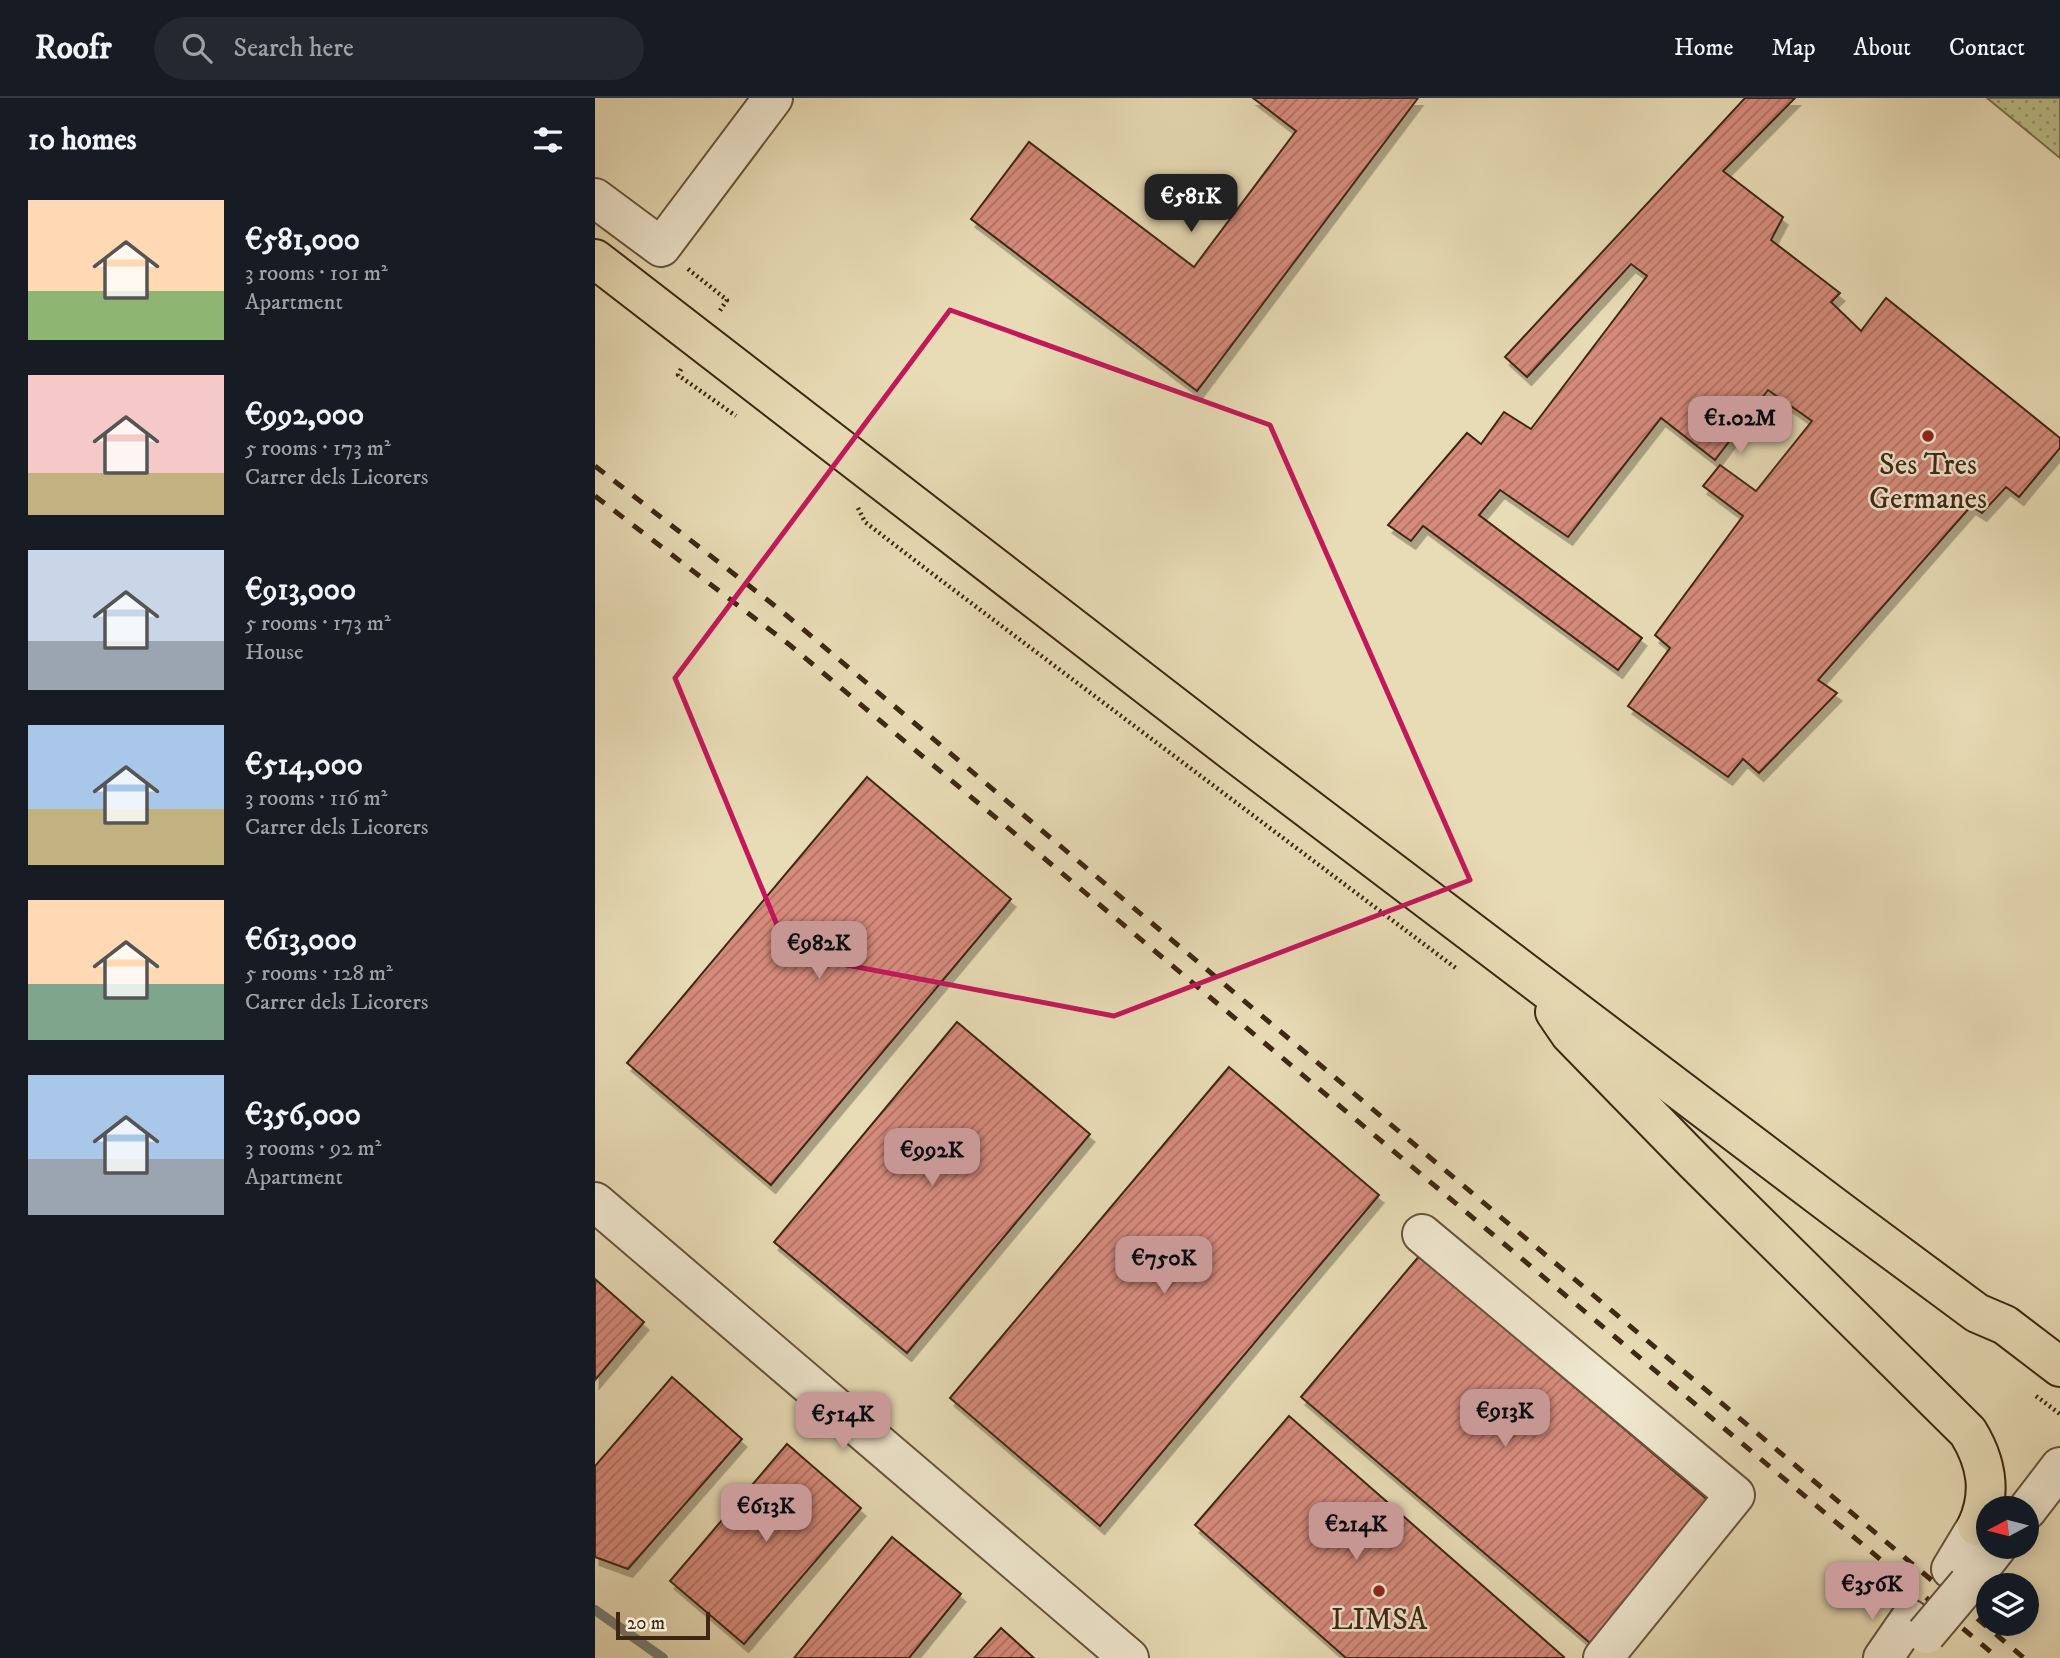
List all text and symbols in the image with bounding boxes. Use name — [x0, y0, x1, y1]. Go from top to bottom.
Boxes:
search box — [154, 17, 644, 80]
text: Roofr — [35, 28, 112, 69]
icon: search — [178, 29, 216, 67]
text: Search here — [234, 32, 354, 65]
text: Home — [1674, 33, 1733, 63]
text: Map — [1771, 33, 1816, 63]
text: About — [1854, 33, 1911, 63]
text: Contact — [1949, 33, 2025, 63]
icon: filters — [529, 121, 567, 159]
text: 10 homes — [28, 122, 137, 159]
pin: €581K — [1142, 174, 1240, 234]
text: €581K — [1161, 182, 1221, 211]
text: €581,000 — [245, 222, 360, 259]
icon: home — [84, 228, 168, 312]
text: 3 rooms · 101 m² — [245, 259, 388, 288]
text: Apartment — [245, 288, 343, 317]
pin: €1.02M — [1683, 396, 1797, 456]
text: €992,000 — [245, 397, 364, 434]
icon: home — [84, 403, 168, 487]
text: €1.02M — [1704, 404, 1776, 433]
marker: Ses Tres Germanes — [1920, 428, 1936, 444]
text: 5 rooms · 173 m² — [245, 434, 391, 463]
place label: Ses Tres Germanes — [1869, 447, 1987, 518]
text: Carrer dels Licorers — [245, 463, 429, 492]
text: €913,000 — [245, 572, 356, 609]
icon: home — [84, 578, 168, 662]
text: 5 rooms · 173 m² — [245, 609, 391, 638]
text: House — [245, 638, 303, 667]
text: €514,000 — [245, 747, 363, 784]
icon: home — [84, 753, 168, 837]
text: 3 rooms · 116 m² — [245, 784, 388, 813]
text: Carrer dels Licorers — [245, 813, 429, 842]
text: €613,000 — [245, 922, 357, 959]
pin: €982K — [770, 922, 868, 981]
icon: home — [84, 928, 168, 1012]
text: €982K — [787, 929, 851, 958]
text: 5 rooms · 128 m² — [245, 959, 393, 988]
text: Carrer dels Licorers — [245, 988, 429, 1017]
text: €356,000 — [245, 1097, 361, 1134]
icon: home — [84, 1103, 168, 1187]
pin: €992K — [883, 1128, 981, 1188]
text: 3 rooms · 92 m² — [245, 1134, 382, 1163]
text: €992K — [900, 1136, 964, 1165]
text: Apartment — [245, 1163, 343, 1192]
pin: €750K — [1115, 1236, 1213, 1296]
text: €750K — [1131, 1244, 1197, 1273]
pin: €913K — [1456, 1390, 1554, 1449]
pin: €514K — [794, 1392, 892, 1452]
text: €913K — [1476, 1397, 1534, 1426]
text: €514K — [812, 1400, 874, 1429]
pin: €613K — [717, 1484, 815, 1544]
text: €613K — [737, 1492, 795, 1521]
north arrow — [1976, 1496, 2039, 1559]
map controls — [1976, 1496, 2039, 1636]
pin: €214K — [1307, 1502, 1405, 1562]
text: €214K — [1325, 1510, 1387, 1539]
pin: €356K — [1823, 1562, 1921, 1622]
text: €356K — [1841, 1570, 1903, 1599]
button: layers — [1976, 1573, 2039, 1636]
marker: LIMSA — [1371, 1583, 1387, 1599]
place label: LIMSA — [1331, 1602, 1428, 1639]
scale bar — [616, 1609, 711, 1641]
text: 20 m — [627, 1612, 665, 1635]

